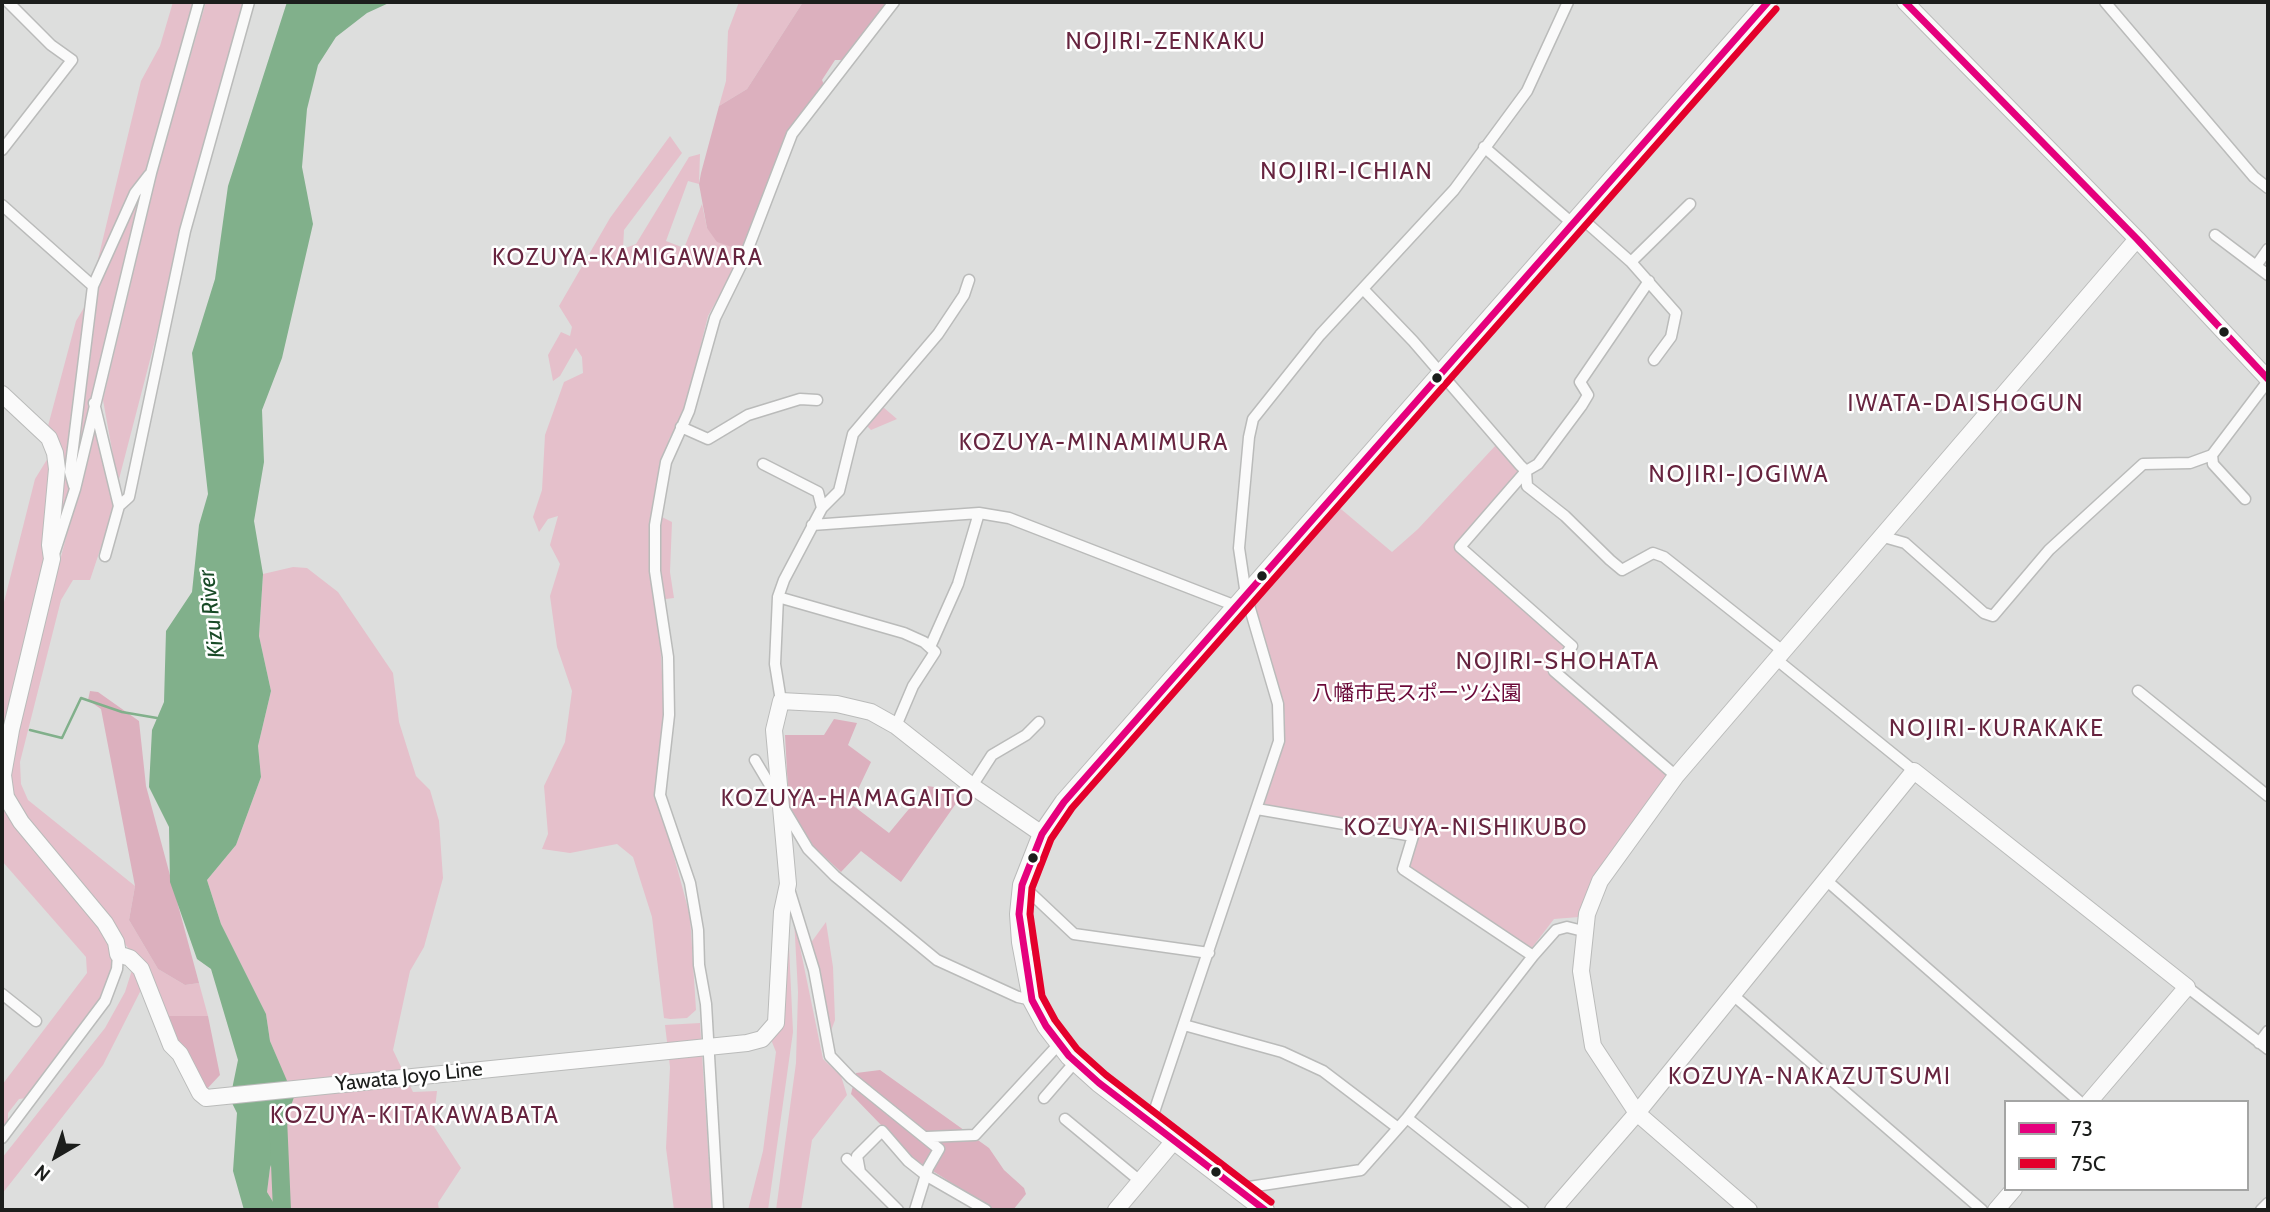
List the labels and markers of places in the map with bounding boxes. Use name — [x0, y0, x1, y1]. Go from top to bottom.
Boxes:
unlabelled marker — [2217, 325, 2231, 339]
unlabelled marker — [1430, 371, 1444, 385]
unlabelled marker — [1255, 569, 1269, 583]
unlabelled marker — [1026, 851, 1040, 865]
unlabelled marker — [1209, 1165, 1223, 1179]

